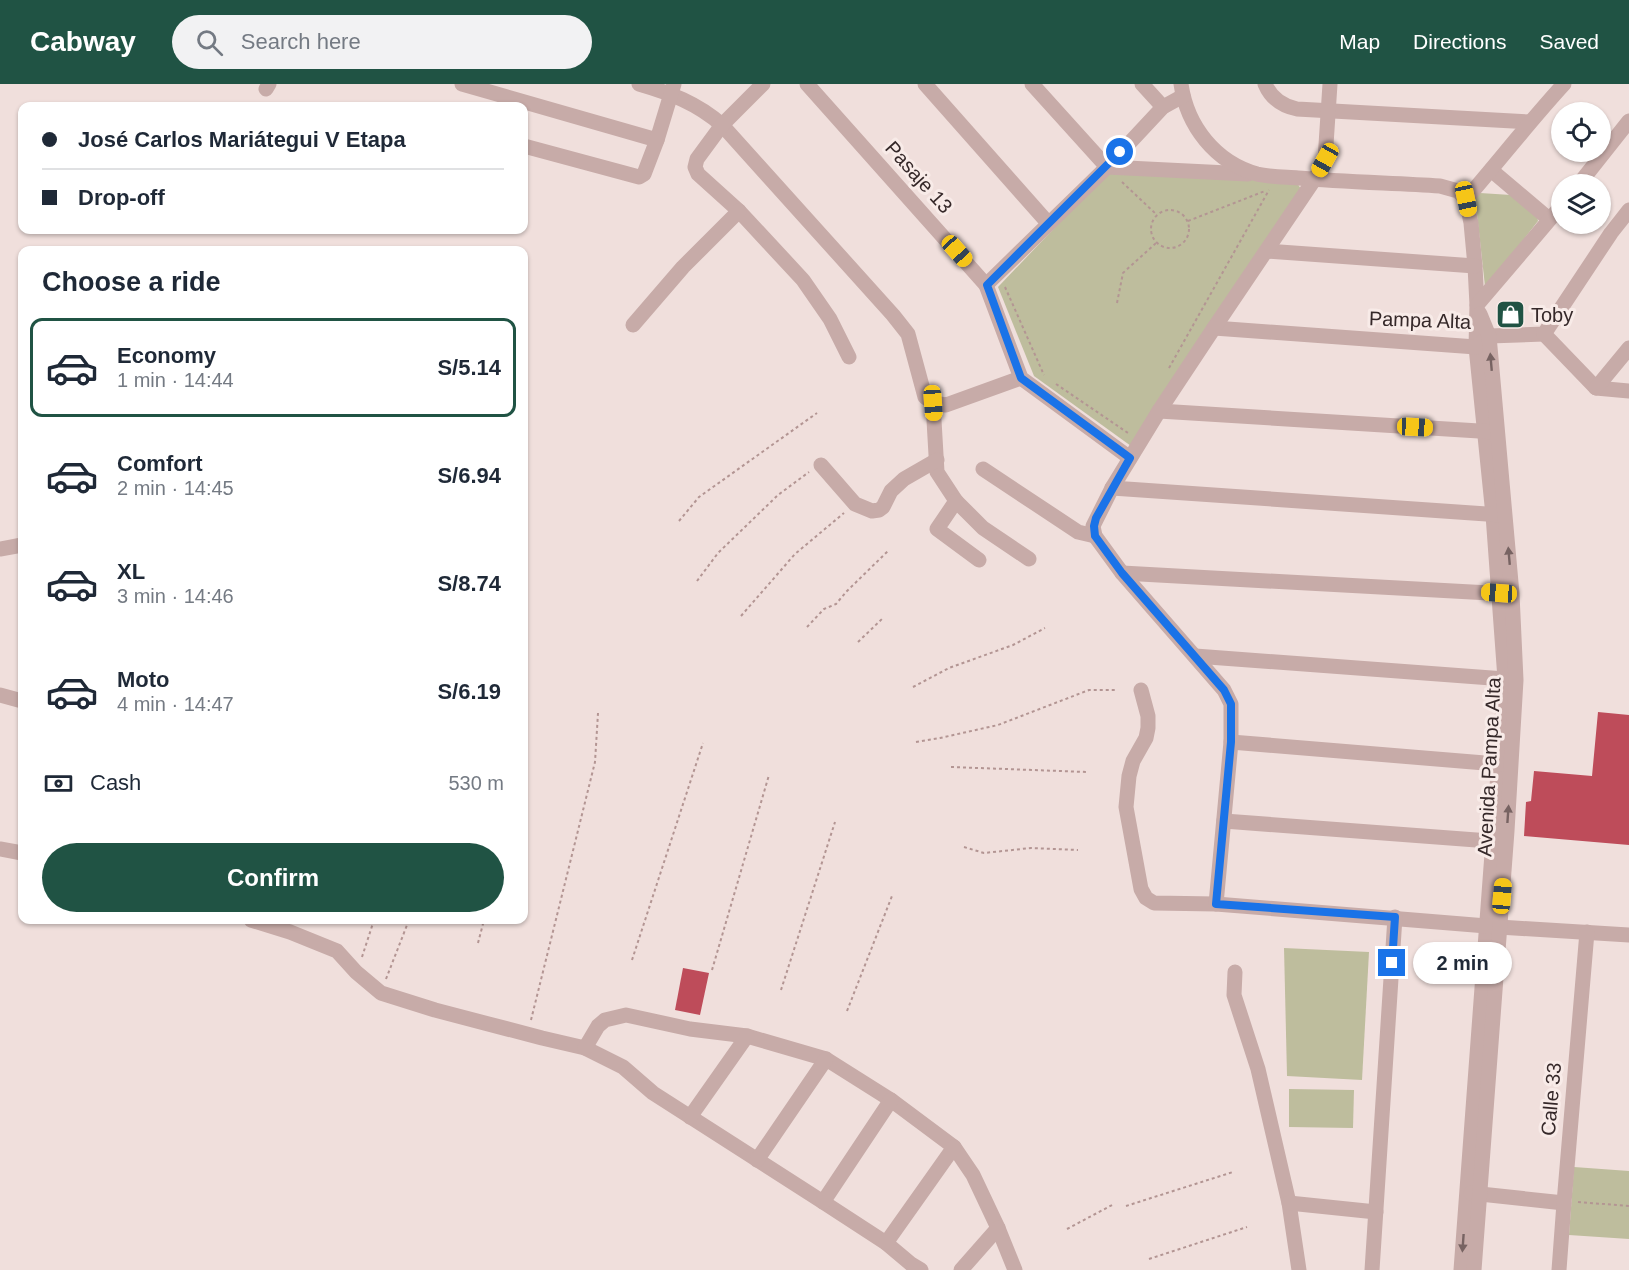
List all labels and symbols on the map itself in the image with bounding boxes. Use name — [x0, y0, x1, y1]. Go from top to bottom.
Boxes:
street label: Pasaje 13 — [881, 137, 957, 217]
route start — [1106, 138, 1133, 165]
car — [1308, 140, 1342, 180]
car — [1453, 180, 1479, 218]
car — [938, 232, 976, 270]
shop icon: Toby — [1494, 299, 1526, 331]
place label: Toby — [1531, 304, 1573, 326]
street label: Pampa Alta — [1368, 307, 1472, 333]
one-way arrow — [1486, 353, 1496, 372]
car — [923, 384, 943, 422]
car — [1397, 417, 1433, 437]
one-way arrow — [1504, 547, 1514, 566]
car — [1480, 583, 1518, 603]
street label: Avenida Pampa Alta — [1473, 676, 1505, 857]
one-way arrow — [1503, 804, 1513, 823]
car — [1491, 877, 1513, 915]
callout: 2 min — [1413, 942, 1512, 984]
route end — [1378, 949, 1405, 976]
street label: Calle 33 — [1537, 1061, 1565, 1137]
one-way arrow — [1459, 1233, 1468, 1252]

